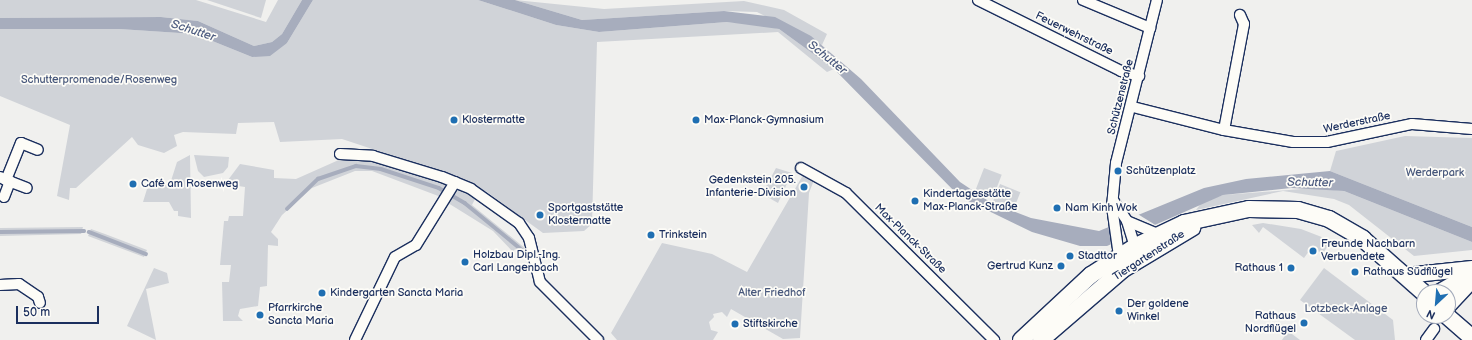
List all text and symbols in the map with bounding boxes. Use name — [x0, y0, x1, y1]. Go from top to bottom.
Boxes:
street label: Feuerwehrstraße — [1033, 10, 1115, 58]
water label: Schutter — [169, 17, 217, 45]
water label: Schutter — [805, 38, 849, 78]
street label: Schützenstraße — [1105, 58, 1137, 136]
park label: Schutterpromenade/Rosenweg — [21, 73, 177, 87]
street label: Werderstraße — [1322, 109, 1392, 137]
place label: Klostermatte — [462, 113, 525, 127]
place label: Max-Planck-Gymnasium — [704, 113, 824, 127]
marker: Klostermatte — [449, 115, 459, 125]
marker: Max-Planck-Gymnasium — [691, 115, 701, 125]
place label: Schützenplatz — [1126, 164, 1196, 178]
marker: Schützenplatz — [1113, 166, 1123, 176]
park label: Werderpark — [1406, 166, 1464, 180]
place label: Gedenkstein 205. Infanterie-Division — [706, 174, 796, 200]
water label: Schutter — [1287, 175, 1333, 191]
place label: Café am Rosenweg — [141, 177, 238, 191]
marker: Café am Rosenweg — [128, 179, 138, 189]
marker: Gedenkstein 205. Infanterie-Division — [799, 182, 809, 192]
place label: Kindertagesstätte Max-Planck-Straße — [923, 188, 1018, 214]
marker: Kindertagesstätte Max-Planck-Straße — [910, 196, 920, 206]
street label: Max-Planck-Straße — [871, 201, 949, 277]
place label: Nam Kinh Wok — [1065, 201, 1138, 215]
place label: Sportgaststätte Klostermatte — [548, 202, 623, 228]
marker: Nam Kinh Wok — [1052, 203, 1062, 213]
marker: Sportgaststätte Klostermatte — [535, 210, 545, 220]
place label: Trinkstein — [659, 228, 707, 242]
street label: Tiergartenstraße — [1111, 228, 1187, 284]
marker: Trinkstein — [646, 230, 656, 240]
place label: Freunde Nachbarn Verbuendete — [1321, 238, 1415, 264]
marker: Freunde Nachbarn Verbuendete — [1308, 246, 1318, 256]
place label: Holzbau Dipl.-Ing. Carl Langenbach — [473, 249, 560, 275]
place label: Stadttor — [1078, 249, 1117, 263]
marker: Stadttor — [1065, 251, 1075, 261]
marker: Holzbau Dipl.-Ing. Carl Langenbach — [460, 257, 470, 267]
place label: Gertrud Kunz — [987, 259, 1053, 273]
marker: Gertrud Kunz — [1056, 261, 1066, 271]
place label: Rathaus 1 — [1234, 261, 1283, 275]
marker: Rathaus 1 — [1286, 263, 1296, 273]
place label: Rathaus Südflügel — [1363, 265, 1453, 279]
marker: Rathaus Südflügel — [1350, 267, 1360, 277]
north arrow — [1416, 284, 1456, 324]
place label: Kindergarten Sancta Maria — [330, 286, 464, 300]
park label: Alter Friedhof — [738, 286, 806, 300]
marker: Kindergarten Sancta Maria — [317, 288, 327, 298]
scale bar — [18, 298, 101, 324]
place label: Der goldene Winkel — [1127, 298, 1189, 324]
place label: Pfarrkirche Sancta Maria — [268, 302, 334, 328]
park label: Lotzbeck-Anlage — [1304, 302, 1388, 316]
text: 50 m — [23, 305, 50, 320]
marker: Der goldene Winkel — [1114, 306, 1124, 316]
text: N — [1424, 307, 1438, 322]
marker: Pfarrkirche Sancta Maria — [255, 310, 265, 320]
place label: Rathaus Nordflügel — [1245, 310, 1296, 336]
place label: Stiftskirche — [743, 317, 798, 331]
marker: Rathaus Nordflügel — [1299, 318, 1309, 328]
marker: Stiftskirche — [730, 319, 740, 329]

